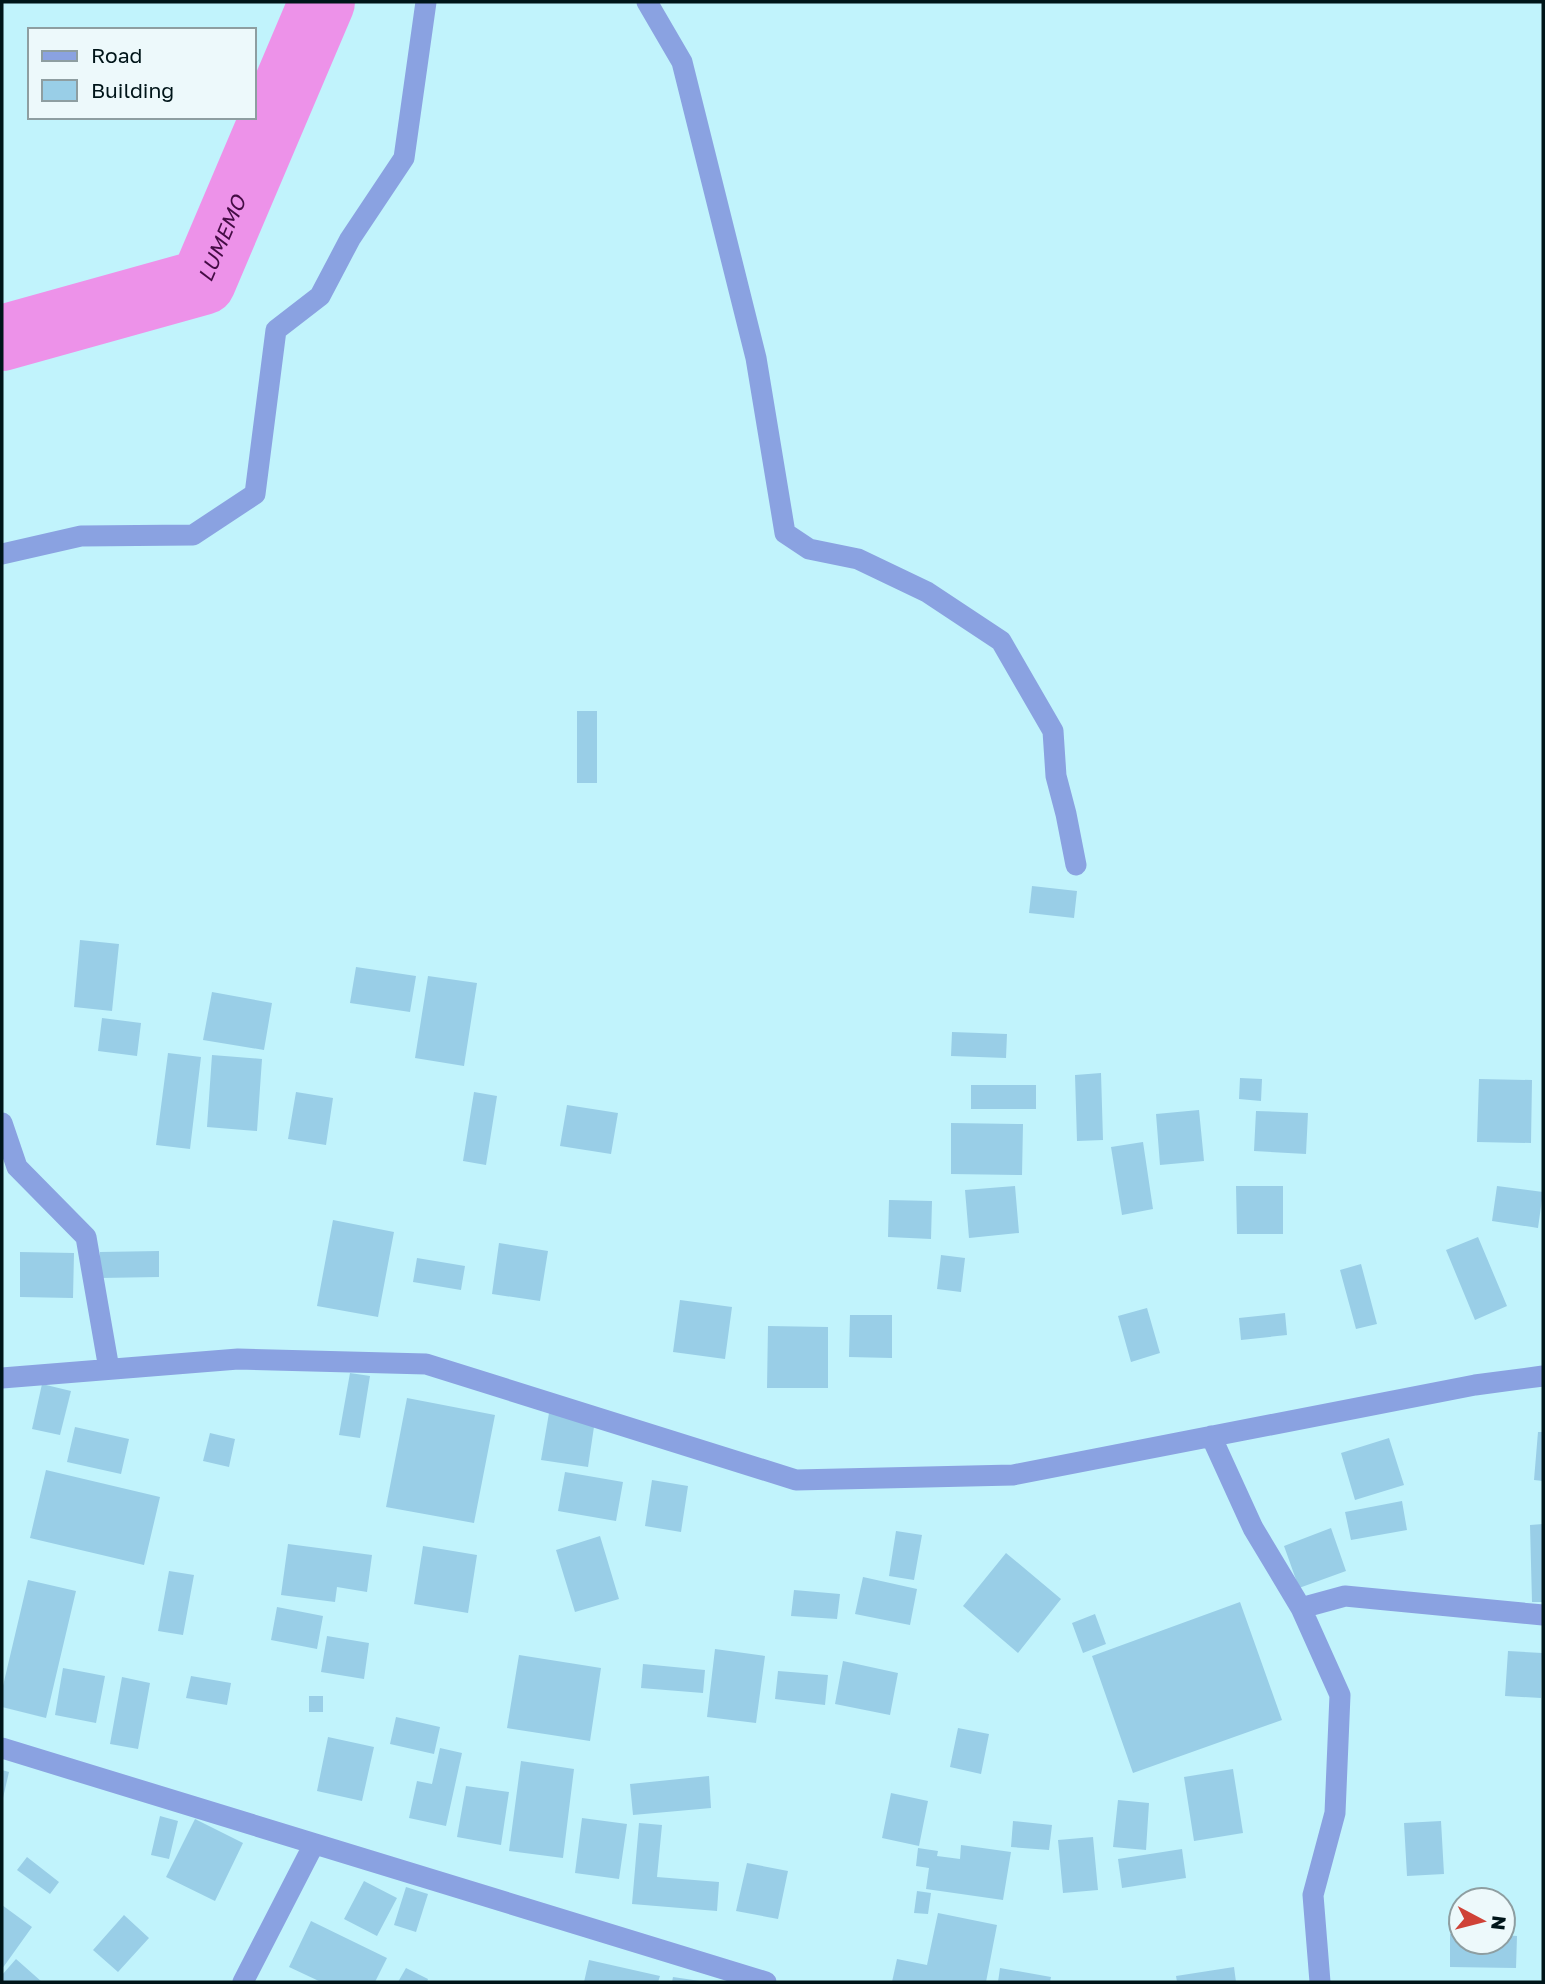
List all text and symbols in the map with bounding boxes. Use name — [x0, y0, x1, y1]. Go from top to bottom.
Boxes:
legend — [28, 28, 256, 119]
text: Road — [91, 42, 142, 68]
text: Building — [91, 77, 174, 103]
water label: LUMEMO — [192, 190, 252, 285]
north arrow — [1447, 1886, 1517, 1956]
text: N — [1487, 1915, 1512, 1932]

